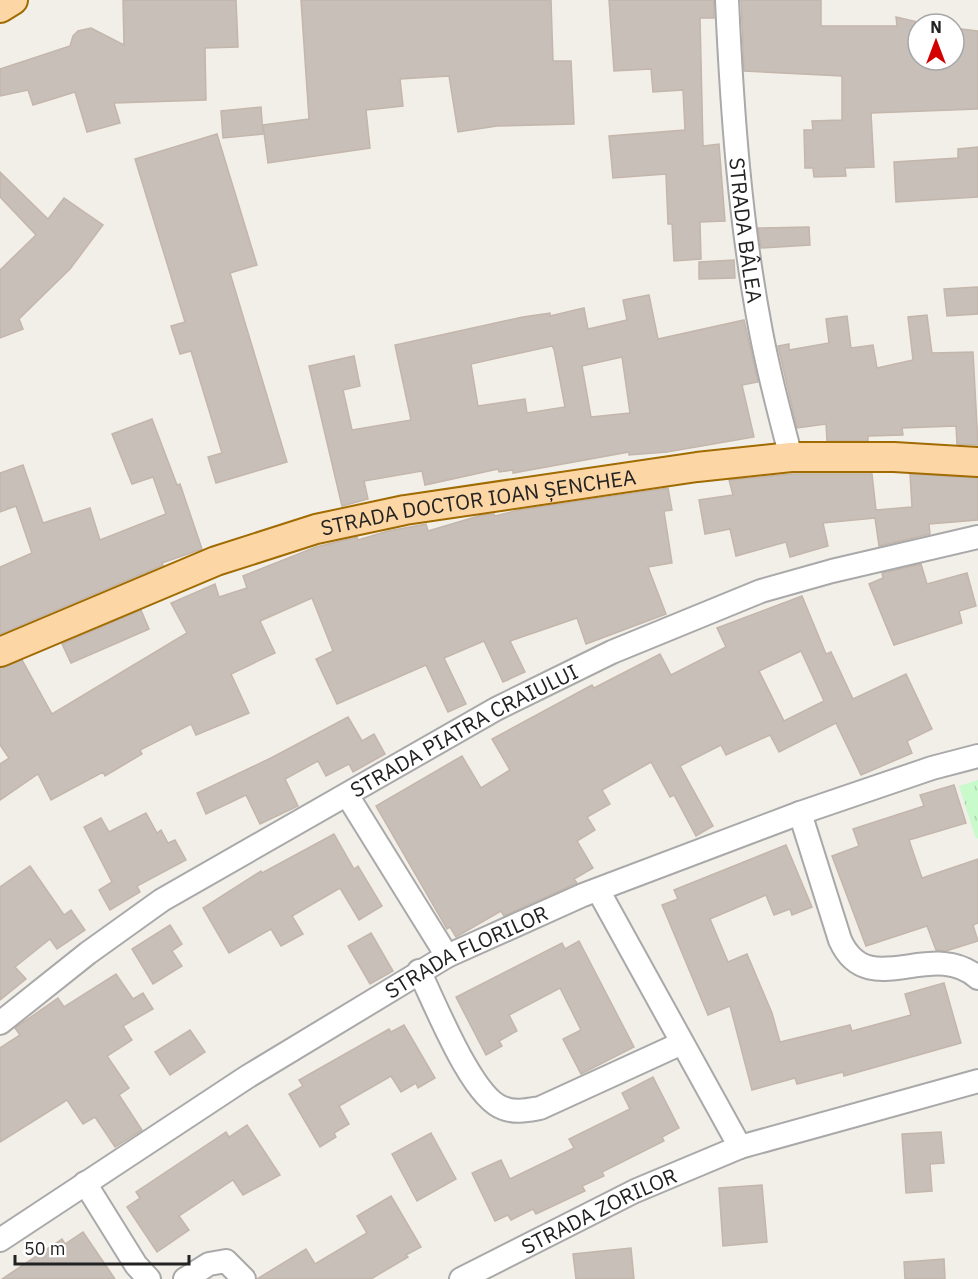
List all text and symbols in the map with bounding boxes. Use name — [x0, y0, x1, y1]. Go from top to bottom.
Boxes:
north arrow — [906, 12, 966, 72]
text: N — [930, 17, 942, 37]
street label: STRADA BÂLEA — [723, 156, 769, 305]
street label: STRADA DOCTOR IOAN ȘENCHEA — [318, 462, 638, 542]
street label: STRADA PIATRA CRAIULUI — [345, 657, 583, 804]
street label: STRADA FLORILOR — [379, 899, 552, 1005]
street label: STRADA ZORILOR — [516, 1161, 681, 1260]
scale bar — [15, 1228, 189, 1266]
text: 50 m — [24, 1237, 66, 1260]

